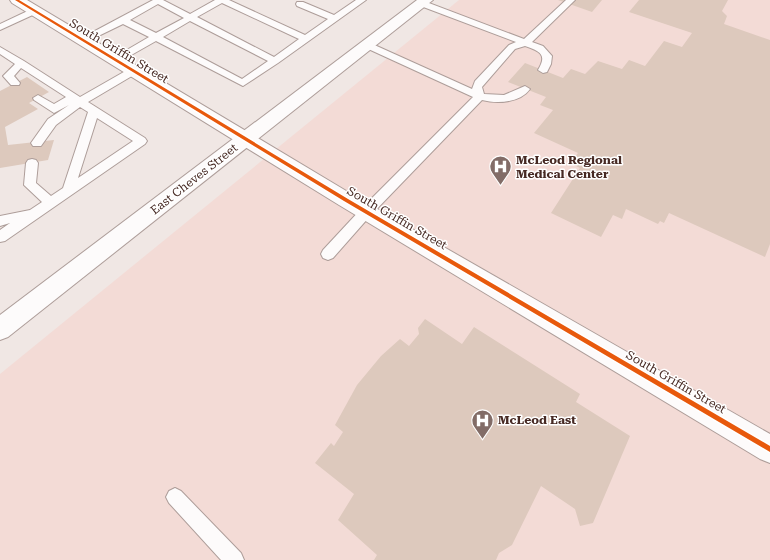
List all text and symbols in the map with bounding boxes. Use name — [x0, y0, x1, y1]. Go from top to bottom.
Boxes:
street label: South Griffin Street — [67, 16, 172, 86]
street label: East Cheves Street — [148, 140, 241, 217]
place label: McLeod Regional Medical Center — [516, 153, 622, 181]
hospital icon: McLeod Regional Medical Center — [487, 154, 513, 187]
street label: South Griffin Street — [345, 184, 450, 253]
street label: South Griffin Street — [624, 348, 729, 417]
hospital icon: McLeod East — [470, 407, 496, 440]
place label: McLeod East — [498, 413, 576, 427]

